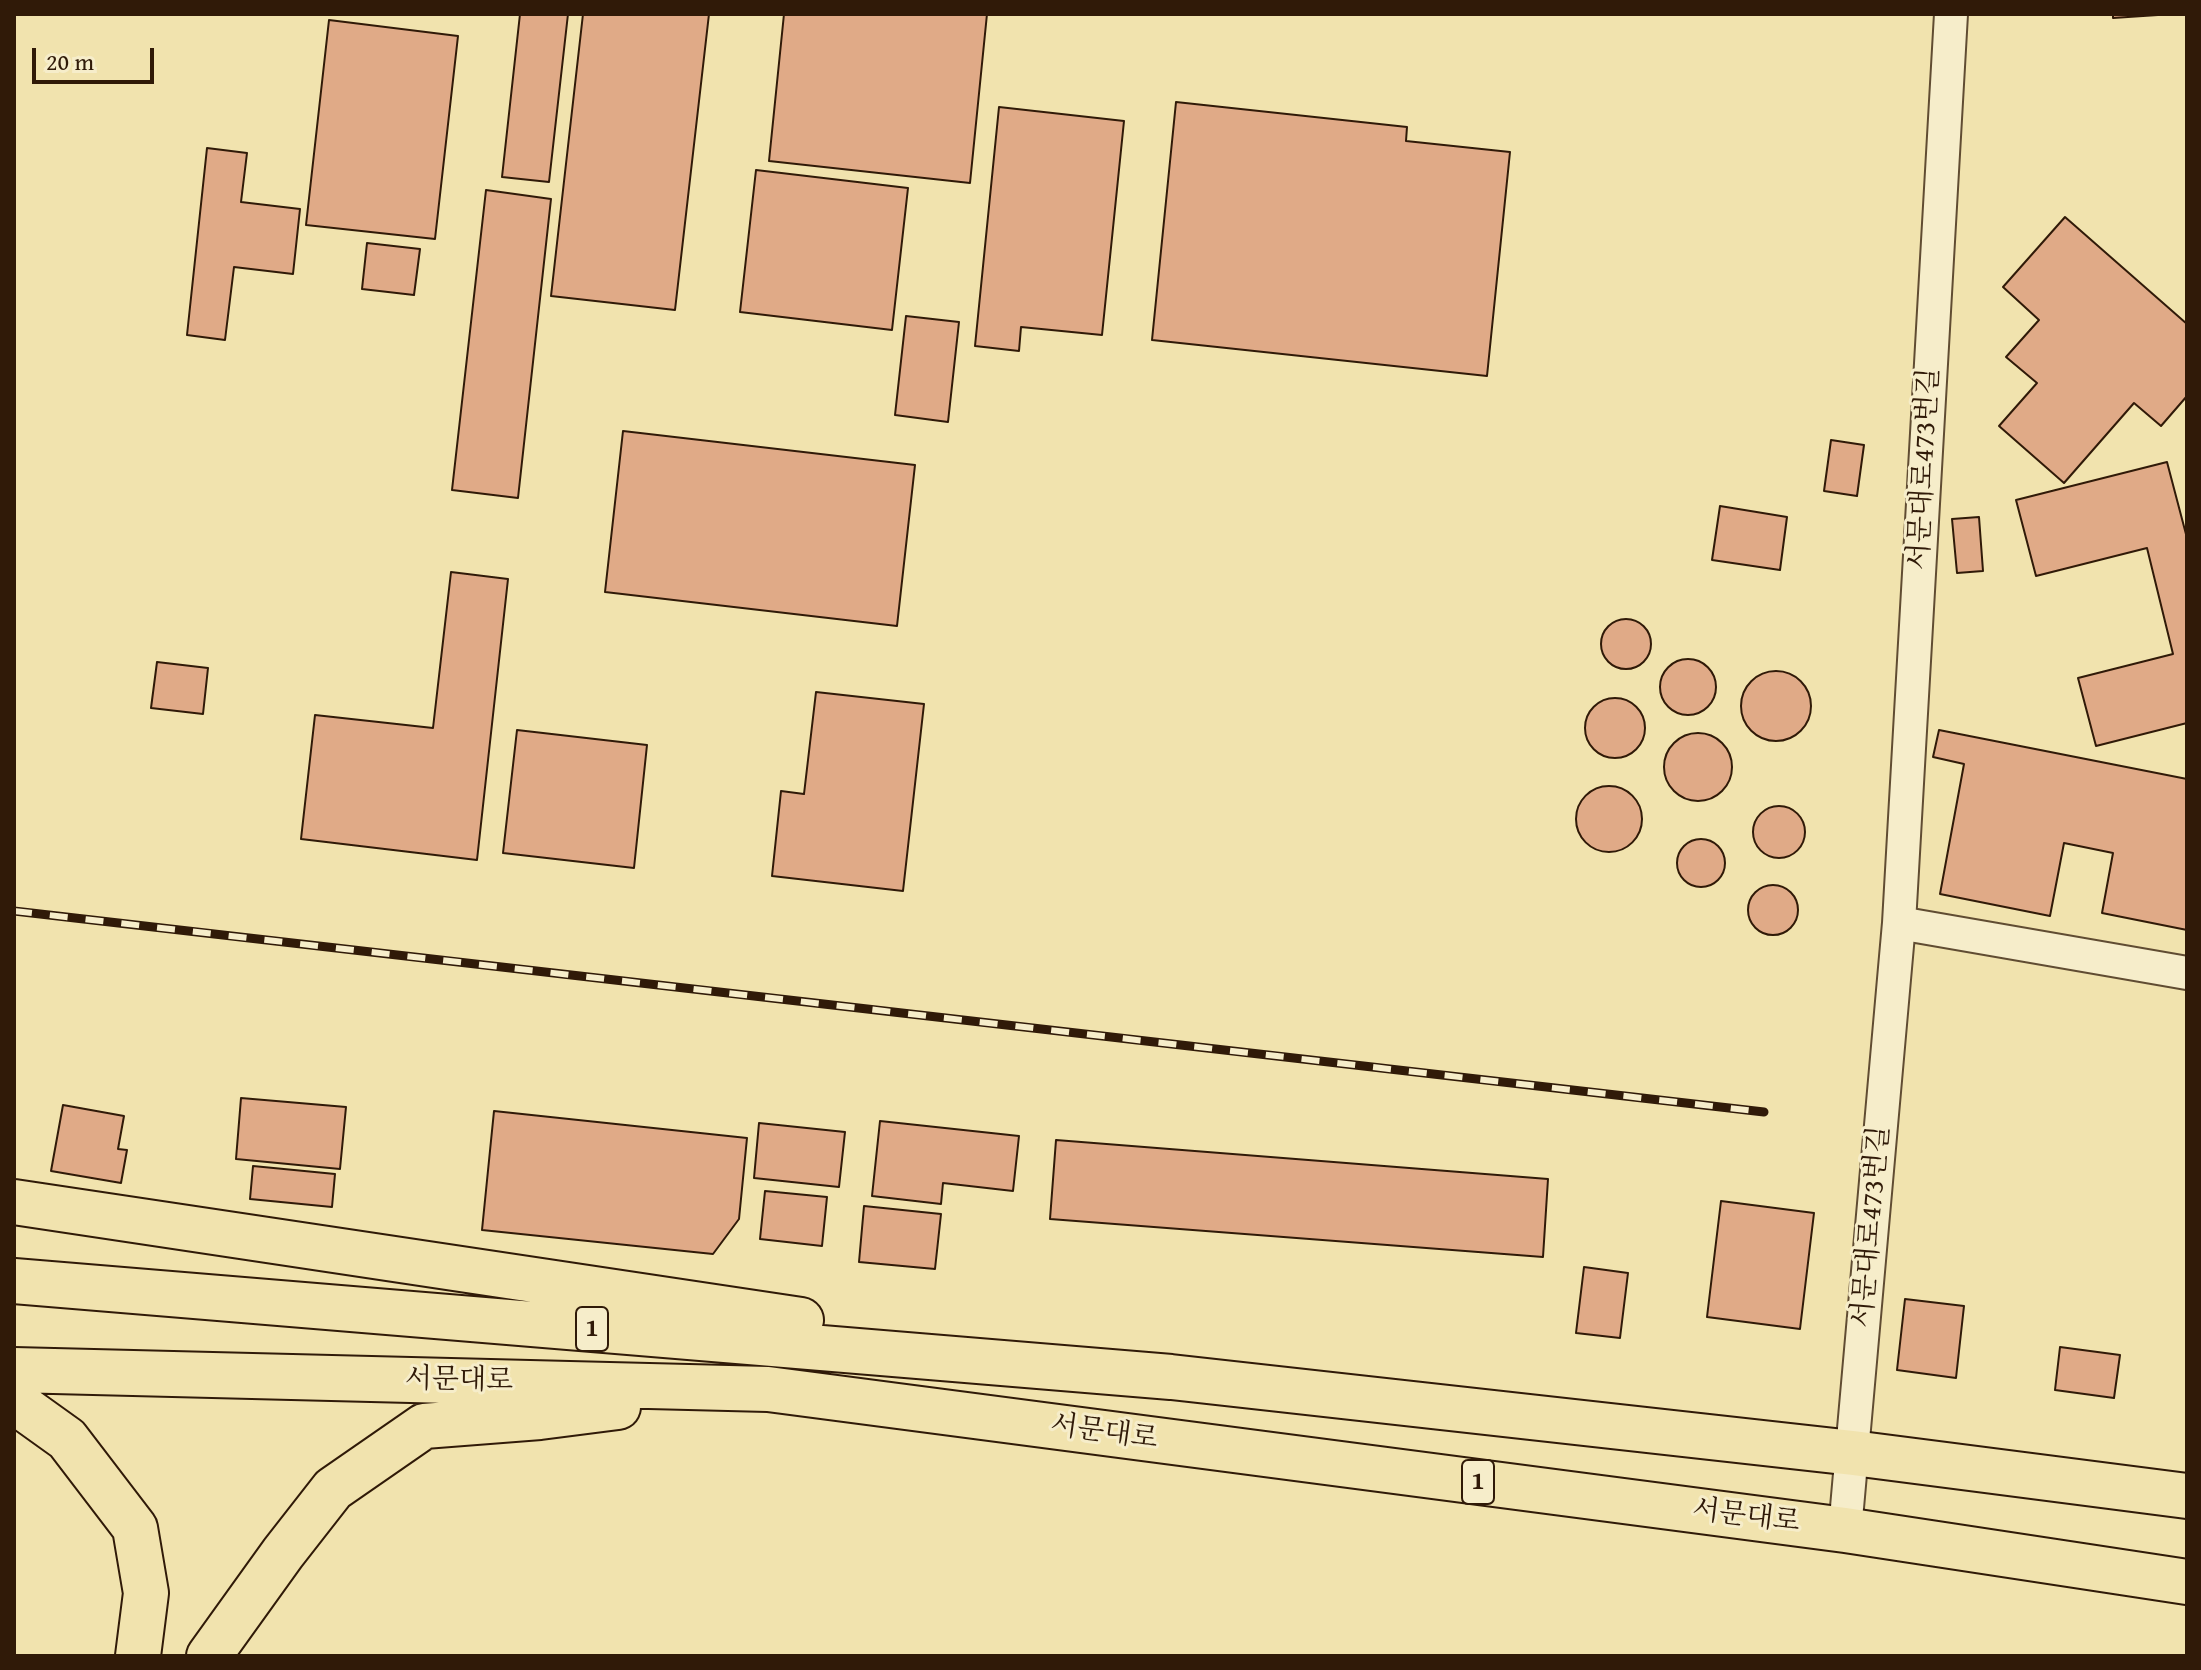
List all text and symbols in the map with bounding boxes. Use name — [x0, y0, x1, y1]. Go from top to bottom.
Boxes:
scale bar — [36, 32, 158, 82]
text: 20 m — [46, 44, 94, 79]
street label: 서문대로473번길 — [1903, 367, 1947, 571]
street label: 서문대로473번길 — [1846, 1125, 1898, 1329]
road number: 1 — [576, 1307, 608, 1351]
street label: 서문대로 — [405, 1363, 513, 1399]
street label: 서문대로 — [1048, 1409, 1160, 1457]
road number: 1 — [1462, 1460, 1494, 1504]
street label: 서문대로 — [1690, 1494, 1802, 1540]

